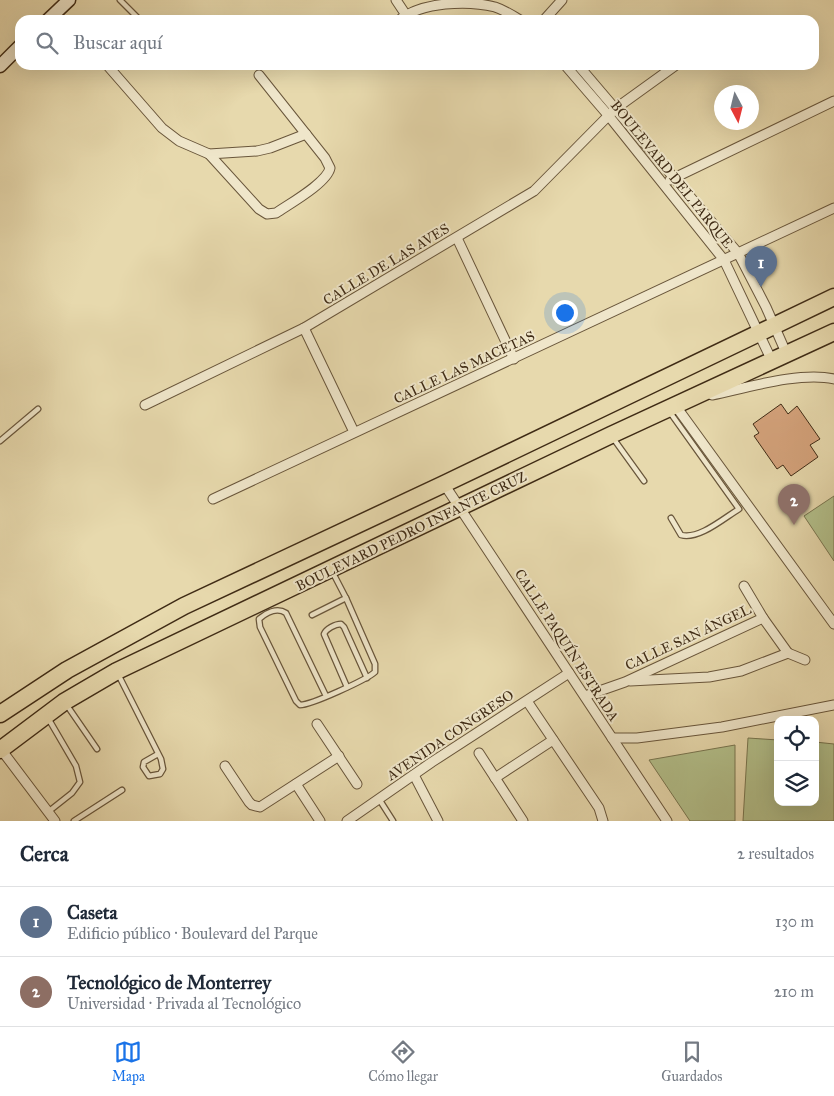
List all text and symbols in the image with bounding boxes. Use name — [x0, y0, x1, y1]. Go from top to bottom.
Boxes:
search box — [15, 15, 819, 70]
icon: search — [33, 29, 61, 57]
text: Buscar aquí — [73, 31, 162, 54]
north arrow — [714, 85, 759, 130]
street label: BOULEVARD DEL PARQUE — [607, 97, 736, 252]
street label: CALLE DE LAS AVES — [320, 220, 452, 309]
pin: 1 — [745, 246, 777, 287]
your location — [552, 300, 578, 326]
street label: CALLE LAS MACETAS — [391, 327, 538, 408]
street label: BOULEVARD PEDRO INFANTE CRUZ — [293, 468, 530, 595]
pin: 2 — [778, 484, 810, 525]
street label: CALLE PAQUÍN ESTRADA — [511, 565, 624, 725]
street label: CALLE SAN ÁNGEL — [622, 599, 754, 674]
street label: AVENIDA CONGRESO — [383, 686, 517, 785]
map controls — [774, 716, 819, 806]
button: locate — [774, 716, 819, 761]
button: layers — [774, 761, 819, 806]
text: Cerca — [20, 841, 69, 867]
text: 2 resultados — [737, 844, 814, 863]
text: Caseta — [67, 901, 118, 924]
text: 1 — [33, 912, 39, 931]
text: 130 m — [775, 912, 814, 931]
text: Edificio público · Boulevard del Parque — [67, 924, 318, 943]
text: Tecnológico de Monterrey — [67, 971, 271, 994]
text: 2 — [32, 982, 40, 1001]
text: 210 m — [774, 982, 814, 1001]
text: Universidad · Privada al Tecnológico — [67, 994, 301, 1013]
tab: Mapa — [112, 1038, 145, 1085]
tab: Cómo llegar — [368, 1038, 438, 1085]
tab: Guardados — [661, 1038, 722, 1085]

